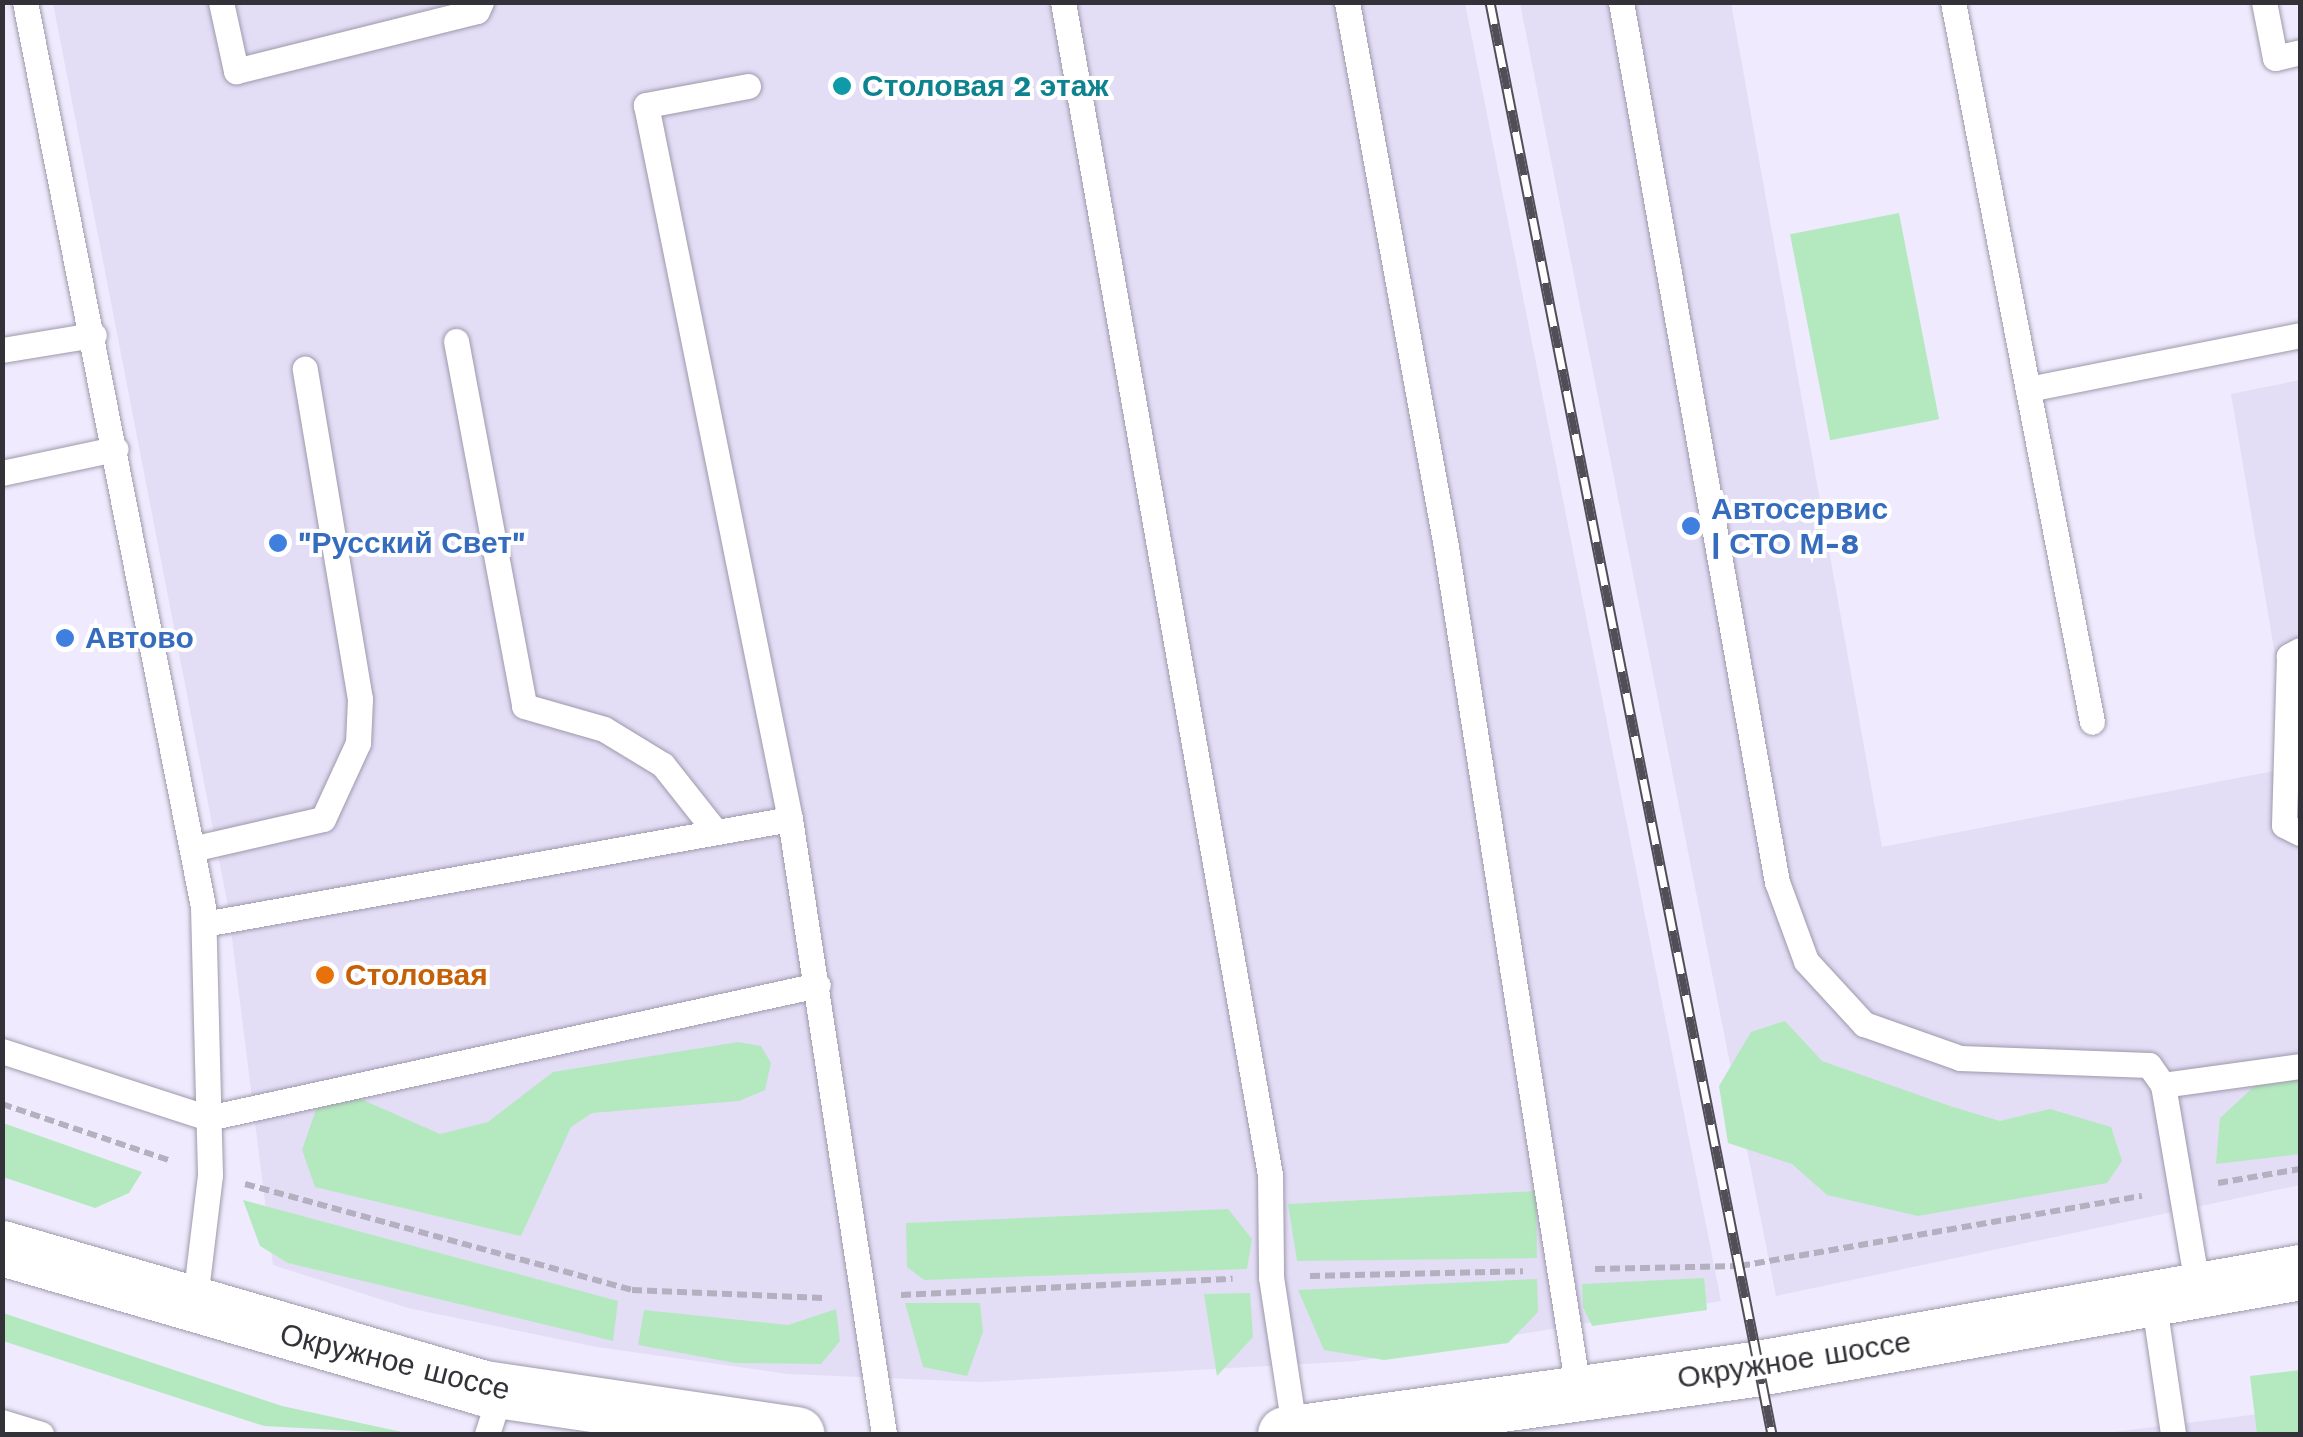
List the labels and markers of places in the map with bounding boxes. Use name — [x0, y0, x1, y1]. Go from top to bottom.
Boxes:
place label: Столовая 2 этаж — [862, 68, 1109, 104]
marker: Столовая 2 этаж — [831, 75, 853, 97]
place label: Автосервис | СТО М-8 — [1711, 491, 1888, 562]
marker: Автосервис | СТО М-8 — [1680, 515, 1702, 537]
place label: "Русский Свет" — [298, 525, 525, 561]
marker: "Русский Свет" — [267, 532, 289, 554]
place label: Автово — [85, 620, 194, 656]
marker: Автово — [54, 627, 76, 649]
place label: Столовая — [345, 957, 488, 993]
marker: Столовая — [314, 964, 336, 986]

